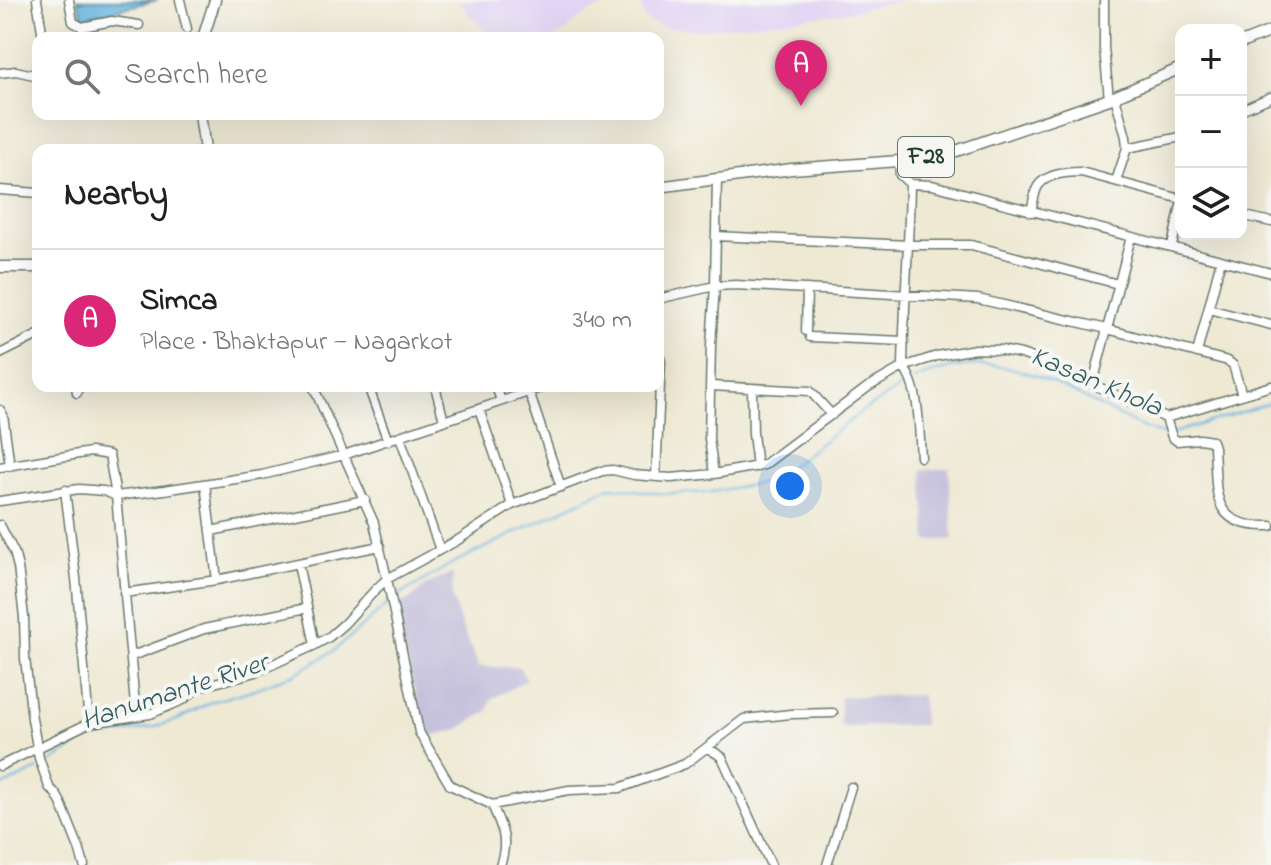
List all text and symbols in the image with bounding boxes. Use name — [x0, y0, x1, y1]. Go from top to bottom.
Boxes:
map controls — [1175, 24, 1247, 240]
button: + — [1175, 24, 1247, 96]
search box — [32, 32, 664, 120]
pin: A — [775, 40, 827, 106]
icon: search — [60, 54, 104, 98]
text: Search here — [124, 54, 268, 98]
button: − — [1175, 96, 1247, 168]
road number: F28 — [898, 137, 954, 177]
button: layers — [1175, 168, 1247, 240]
text: Nearby — [64, 171, 168, 221]
text: Simca — [140, 280, 217, 324]
text: A — [82, 302, 98, 340]
text: 340 m — [573, 302, 632, 340]
text: Place · Bhaktapur — Nagarkot — [140, 324, 453, 362]
water label: Kasan Khola — [1024, 337, 1169, 429]
your location — [770, 466, 810, 506]
water label: Hanumante River — [76, 642, 277, 742]

